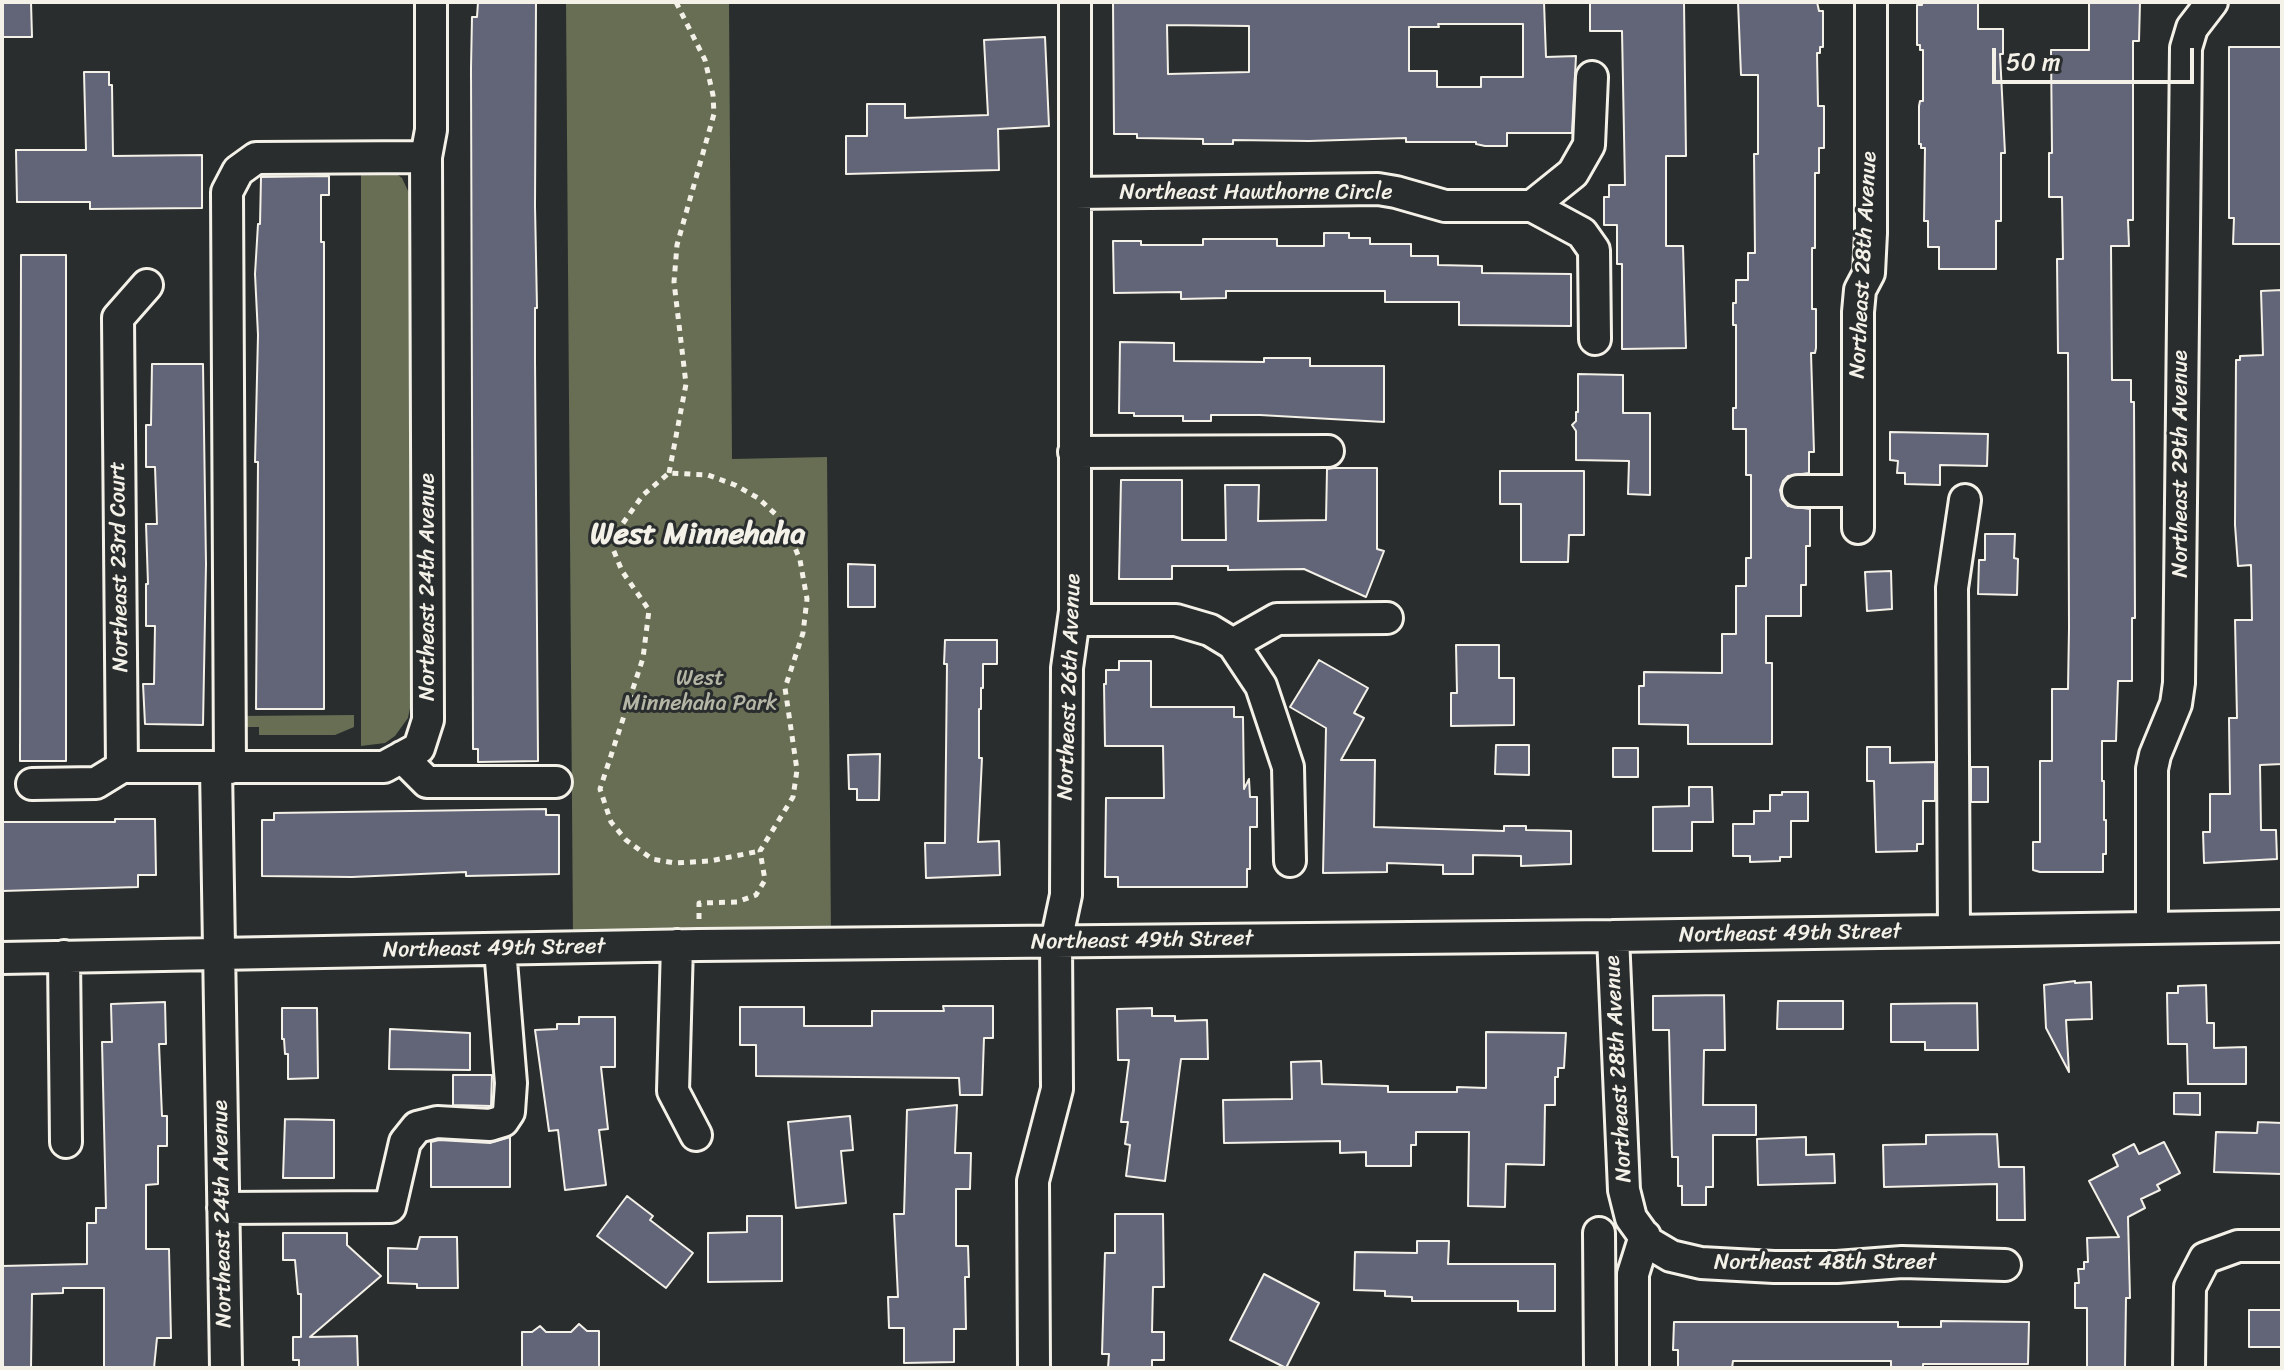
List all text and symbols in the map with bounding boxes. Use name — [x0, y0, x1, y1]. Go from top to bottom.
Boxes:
scale bar — [1996, 32, 2198, 82]
text: 50 m — [2006, 41, 2061, 83]
street label: Northeast 28th Avenue — [1845, 151, 1883, 379]
street label: Northeast Hawthorne Circle — [1119, 180, 1393, 206]
street label: Northeast 29th Avenue — [2168, 350, 2194, 578]
street label: Northeast 23rd Court — [105, 461, 135, 673]
street label: Northeast 24th Avenue — [415, 473, 441, 701]
district label: West Minnehaha — [590, 517, 806, 553]
street label: Northeast 26th Avenue — [1053, 573, 1087, 801]
park label: West Minnehaha Park — [622, 666, 778, 718]
street label: Northeast 49th Street — [1679, 919, 1901, 949]
street label: Northeast 49th Street — [1031, 926, 1253, 956]
street label: Northeast 49th Street — [383, 934, 605, 964]
street label: Northeast 28th Avenue — [1600, 955, 1638, 1183]
street label: Northeast 24th Avenue — [208, 1100, 238, 1328]
street label: Northeast 48th Street — [1714, 1250, 1936, 1276]

